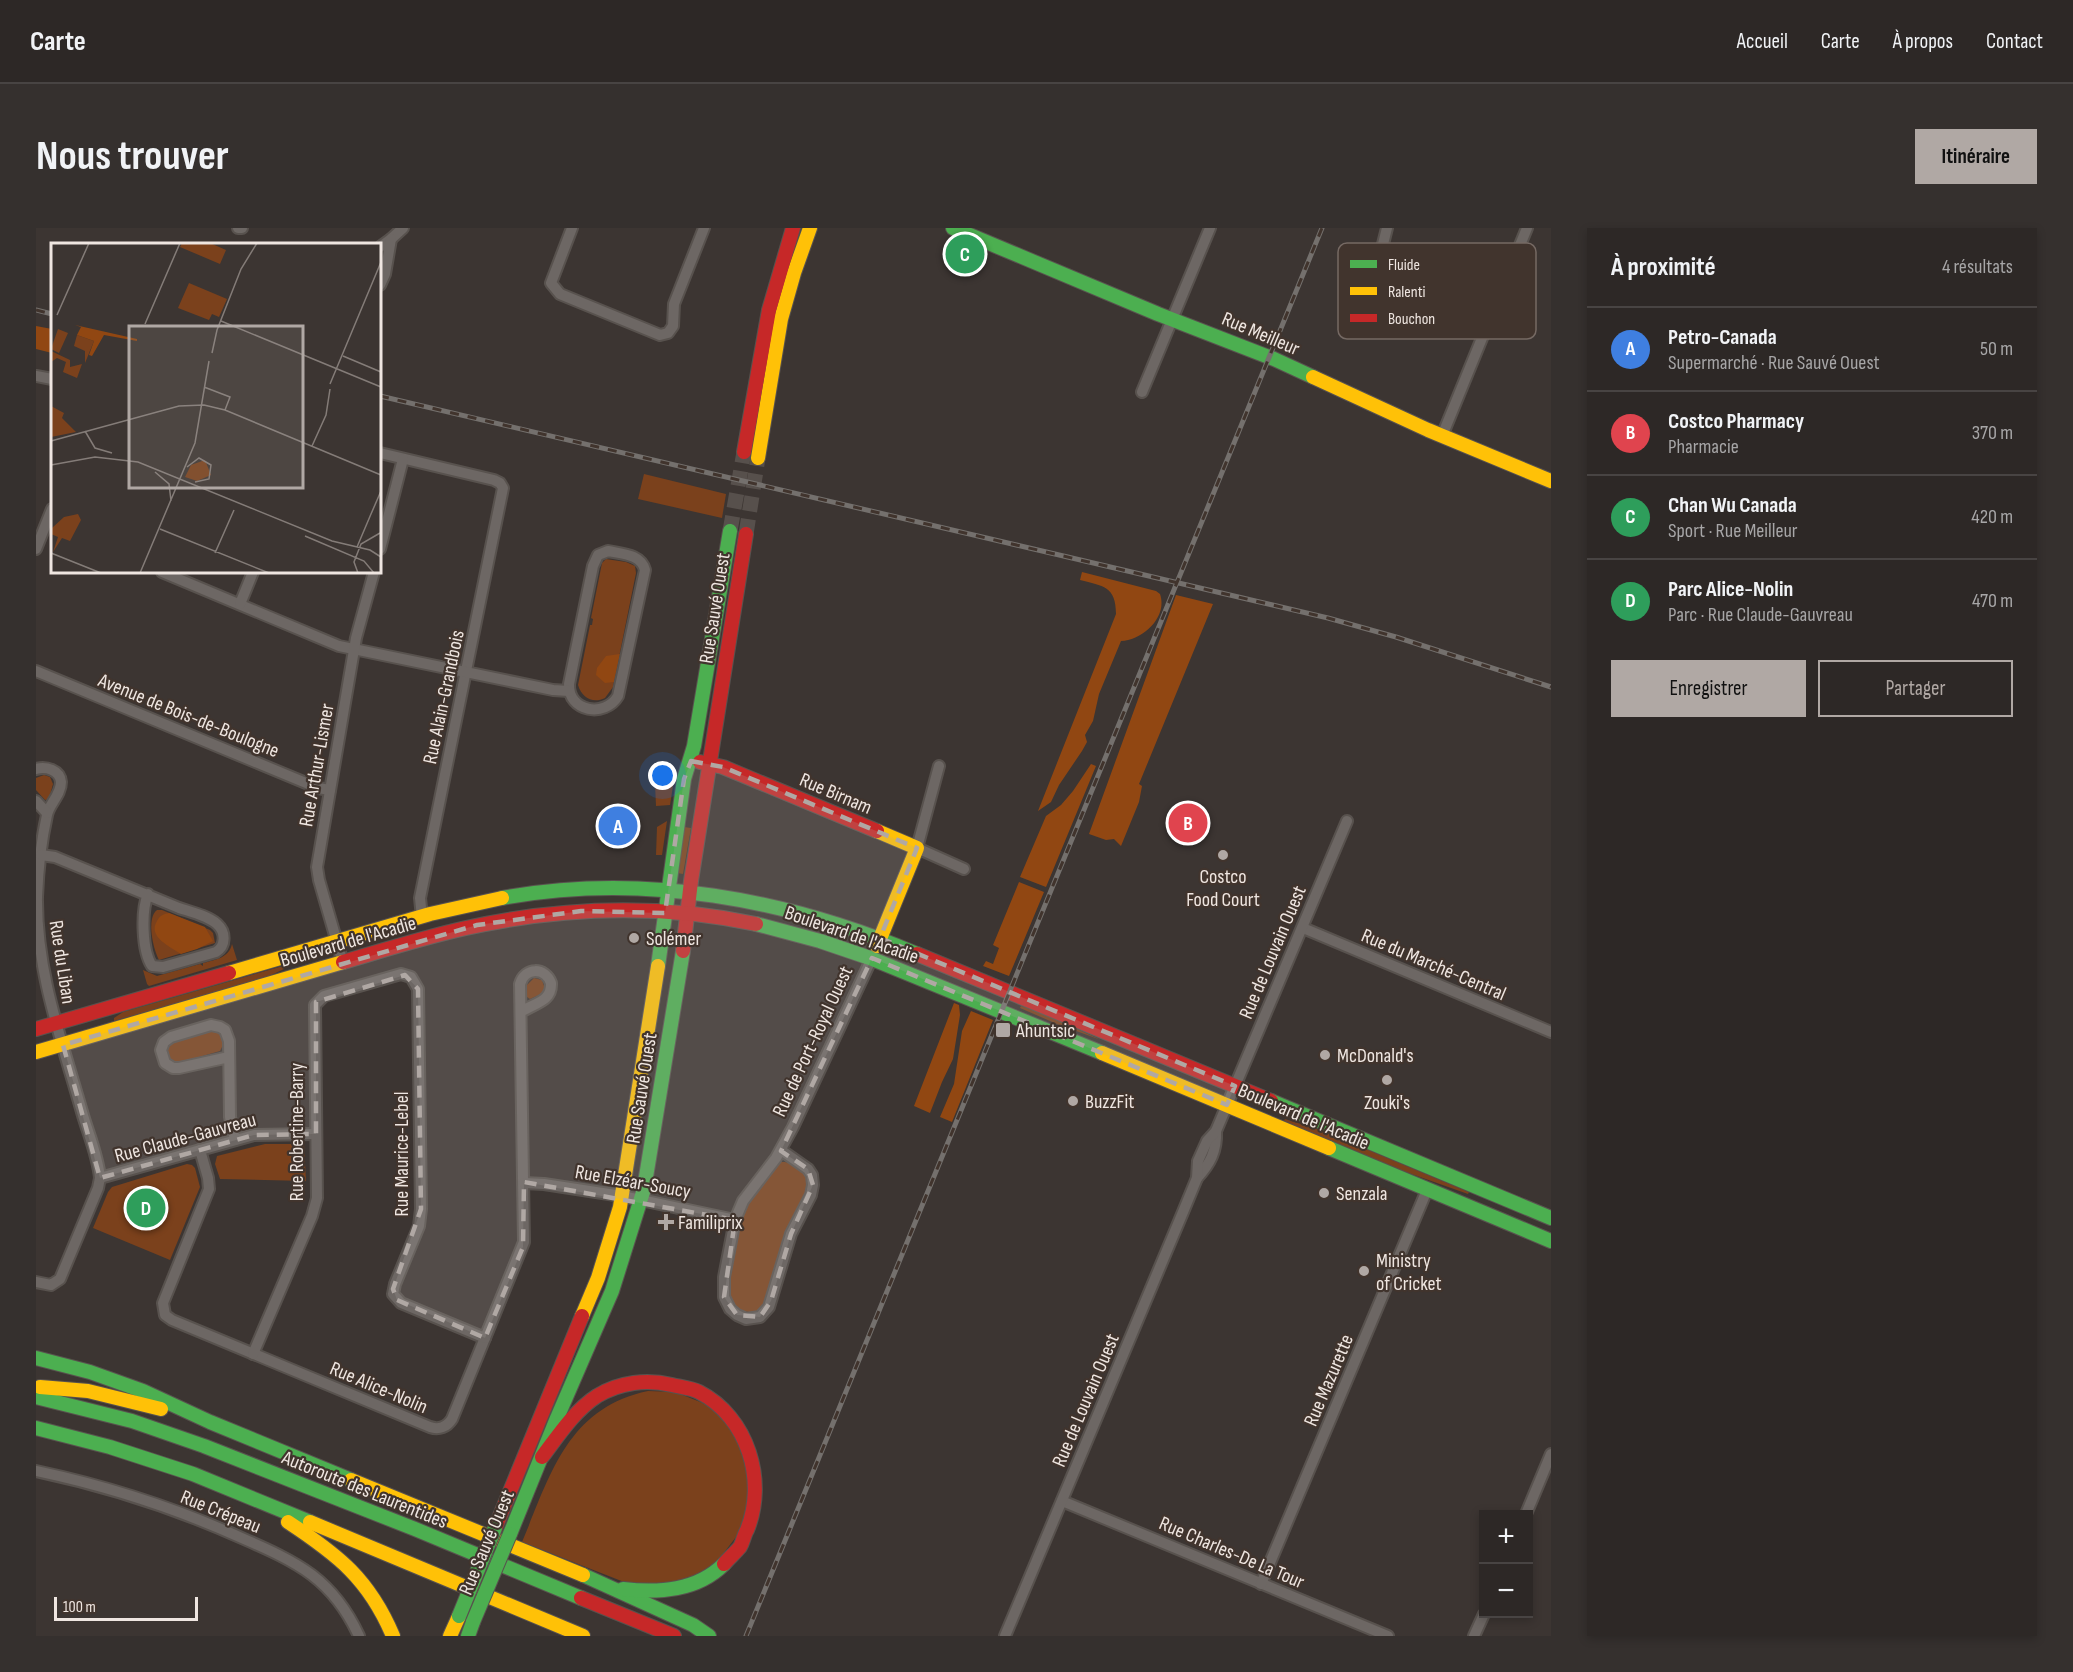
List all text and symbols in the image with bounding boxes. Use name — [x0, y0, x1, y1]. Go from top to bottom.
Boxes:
text: Carte — [30, 25, 86, 58]
text: Accueil — [1737, 29, 1788, 54]
text: Carte — [1821, 29, 1860, 54]
text: À propos — [1893, 29, 1953, 54]
text: Contact — [1986, 29, 2043, 54]
button: Itinéraire — [1915, 129, 2037, 184]
text: Nous trouver — [36, 131, 229, 182]
pin: C — [946, 231, 984, 276]
inset map — [51, 243, 381, 573]
legend — [1338, 243, 1536, 339]
text: À proximité — [1611, 252, 1716, 283]
text: 4 résultats — [1942, 255, 2013, 279]
text: Fluide — [1388, 256, 1420, 275]
text: Ralenti — [1388, 283, 1426, 302]
street label: Rue Meilleur — [1218, 307, 1303, 361]
text: Bouchon — [1388, 310, 1435, 329]
text: Petro-Canada — [1668, 324, 1777, 351]
text: A — [1626, 337, 1635, 361]
text: 50 m — [1980, 337, 2013, 361]
text: Supermarché · Rue Sauvé Ouest — [1668, 351, 1880, 375]
text: Costco Pharmacy — [1668, 408, 1804, 435]
text: B — [1626, 421, 1635, 445]
text: 370 m — [1972, 421, 2013, 445]
text: Pharmacie — [1668, 435, 1739, 459]
text: Chan Wu Canada — [1668, 492, 1797, 519]
text: C — [1625, 505, 1636, 529]
text: 420 m — [1971, 505, 2013, 529]
text: Sport · Rue Meilleur — [1668, 519, 1798, 543]
street label: Rue Sauvé Ouest — [694, 551, 736, 665]
text: Parc Alice-Nolin — [1668, 576, 1793, 603]
text: D — [1625, 589, 1636, 613]
text: 470 m — [1972, 589, 2013, 613]
text: Parc · Rue Claude-Gauvreau — [1668, 603, 1853, 627]
street label: Rue Alain-Grandbois — [418, 628, 470, 766]
button: Enregistrer — [1611, 660, 1806, 717]
button: Partager — [1818, 660, 2013, 717]
street label: Avenue de Bois-de-Boulogne — [94, 668, 283, 763]
street label: Rue Arthur-Lismer — [294, 701, 340, 829]
your location — [648, 761, 677, 790]
street label: Rue Birnam — [796, 768, 875, 820]
pin: B — [1168, 800, 1208, 846]
pin: A — [598, 804, 638, 848]
marker: Costco Food Court — [1216, 848, 1230, 862]
place label: Costco Food Court — [1186, 865, 1260, 912]
street label: Rue de Louvain Ouest — [1234, 882, 1312, 1023]
street label: Boulevard de l'Acadie — [782, 901, 922, 969]
street label: Boulevard de l'Acadie — [278, 911, 419, 973]
street label: Rue du Liban — [44, 919, 80, 1006]
street label: Rue du Marché-Central — [1358, 924, 1510, 1006]
place label: Solémer — [646, 927, 701, 951]
marker: Solémer — [627, 931, 641, 945]
street label: Rue de Port-Royal Ouest — [768, 962, 858, 1120]
place label: Ahuntsic — [1015, 1019, 1075, 1043]
marker: Ahuntsic — [994, 1021, 1012, 1039]
street label: Rue Sauvé Ouest — [621, 1031, 663, 1145]
place label: McDonald's — [1337, 1044, 1414, 1068]
marker: McDonald's — [1318, 1048, 1332, 1062]
street label: Rue Robertine-Barry — [285, 1063, 309, 1201]
marker: Zouki's — [1380, 1073, 1394, 1087]
street label: Boulevard de l'Acadie — [1234, 1079, 1373, 1155]
place label: BuzzFit — [1085, 1090, 1134, 1114]
place label: Zouki's — [1364, 1091, 1410, 1115]
street label: Rue Maurice-Lebel — [390, 1092, 414, 1216]
marker: BuzzFit — [1066, 1094, 1080, 1108]
street label: Rue Claude-Gauvreau — [112, 1108, 259, 1168]
street label: Rue Elzéar-Soucy — [573, 1160, 693, 1204]
place label: Senzala — [1336, 1182, 1387, 1206]
pin: D — [126, 1186, 166, 1230]
marker: Senzala — [1317, 1186, 1331, 1200]
place label: Familiprix — [678, 1211, 743, 1235]
marker: Familiprix — [659, 1215, 673, 1229]
place label: Ministry of Cricket — [1376, 1249, 1442, 1296]
marker: Ministry of Cricket — [1357, 1264, 1371, 1278]
street label: Rue de Louvain Ouest — [1047, 1330, 1125, 1471]
street label: Rue Mazurette — [1299, 1331, 1359, 1430]
street label: Rue Alice-Nolin — [326, 1357, 431, 1419]
street label: Autoroute des Laurentides — [278, 1445, 451, 1534]
street label: Rue Crépeau — [177, 1485, 264, 1539]
street label: Rue Sauvé Ouest — [454, 1486, 520, 1599]
map controls — [1479, 1510, 1533, 1618]
button: + — [1479, 1510, 1533, 1564]
street label: Rue Charles-De La Tour — [1155, 1512, 1308, 1594]
button: − — [1479, 1564, 1533, 1618]
scale bar — [54, 1594, 198, 1622]
text: 100 m — [63, 1598, 96, 1617]

